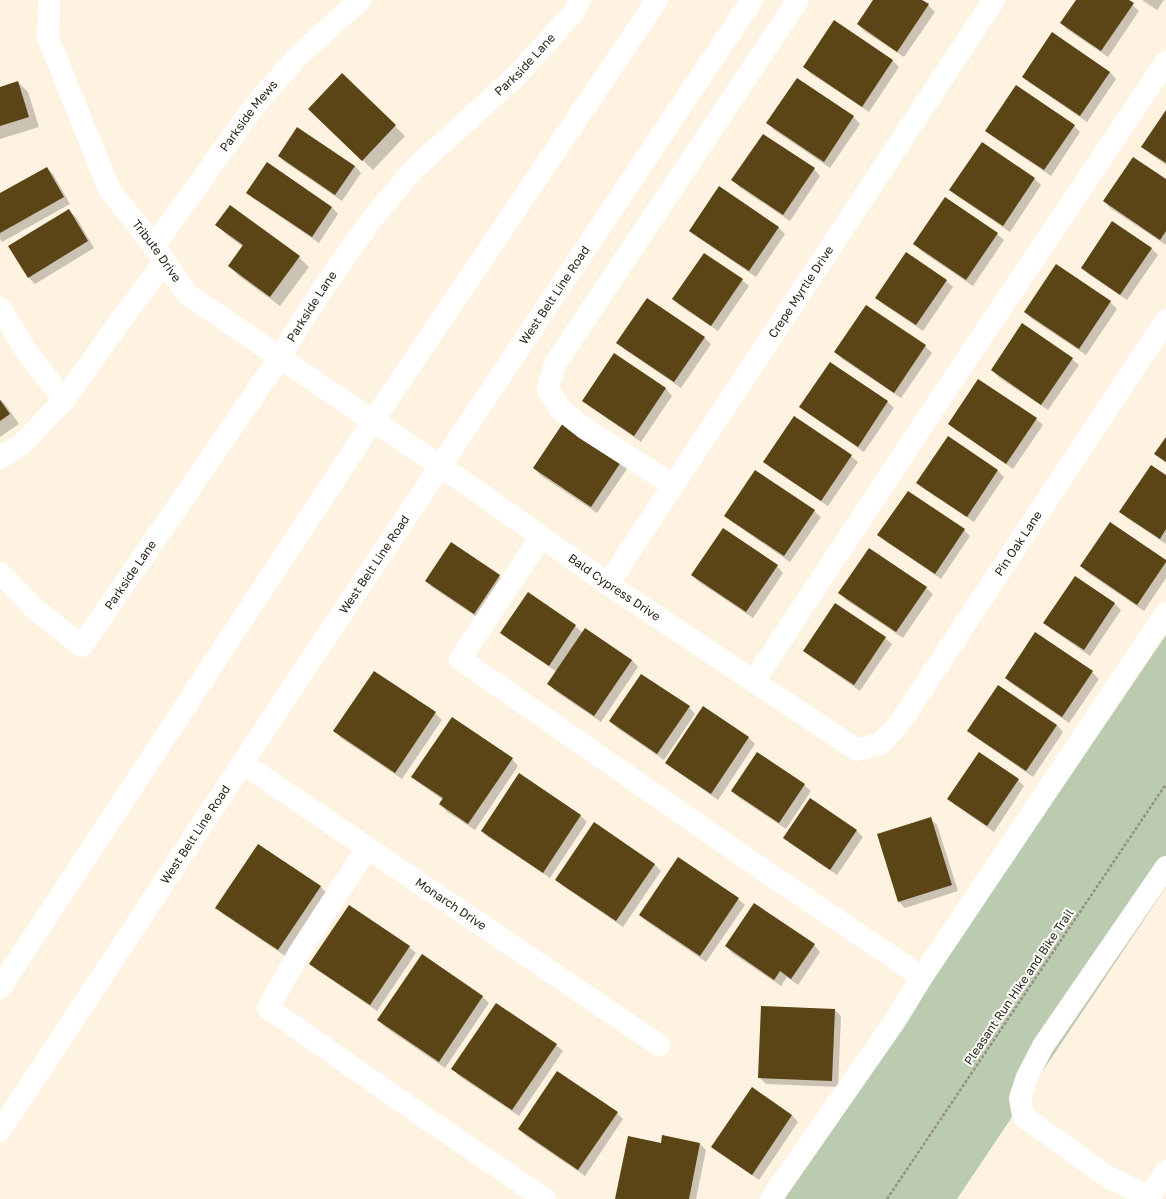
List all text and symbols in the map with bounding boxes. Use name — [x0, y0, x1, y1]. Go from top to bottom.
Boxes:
street label: Parkside Lane — [491, 30, 558, 99]
street label: Parkside Mews — [216, 77, 281, 154]
street label: Tribute Drive — [129, 217, 185, 285]
street label: West Belt Line Road — [516, 243, 592, 347]
street label: Crepe Myrtle Drive — [765, 243, 836, 341]
street label: Parkside Lane — [283, 268, 340, 344]
street label: Pin Oak Lane — [991, 508, 1045, 579]
street label: West Belt Line Road — [336, 512, 412, 617]
street label: Parkside Lane — [101, 537, 159, 612]
street label: Bald Cypress Drive — [565, 550, 663, 624]
street label: West Belt Line Road — [157, 782, 233, 887]
street label: Monarch Drive — [412, 874, 490, 933]
street label: Pleasant Run Hike and Bike Trail — [961, 906, 1077, 1068]

